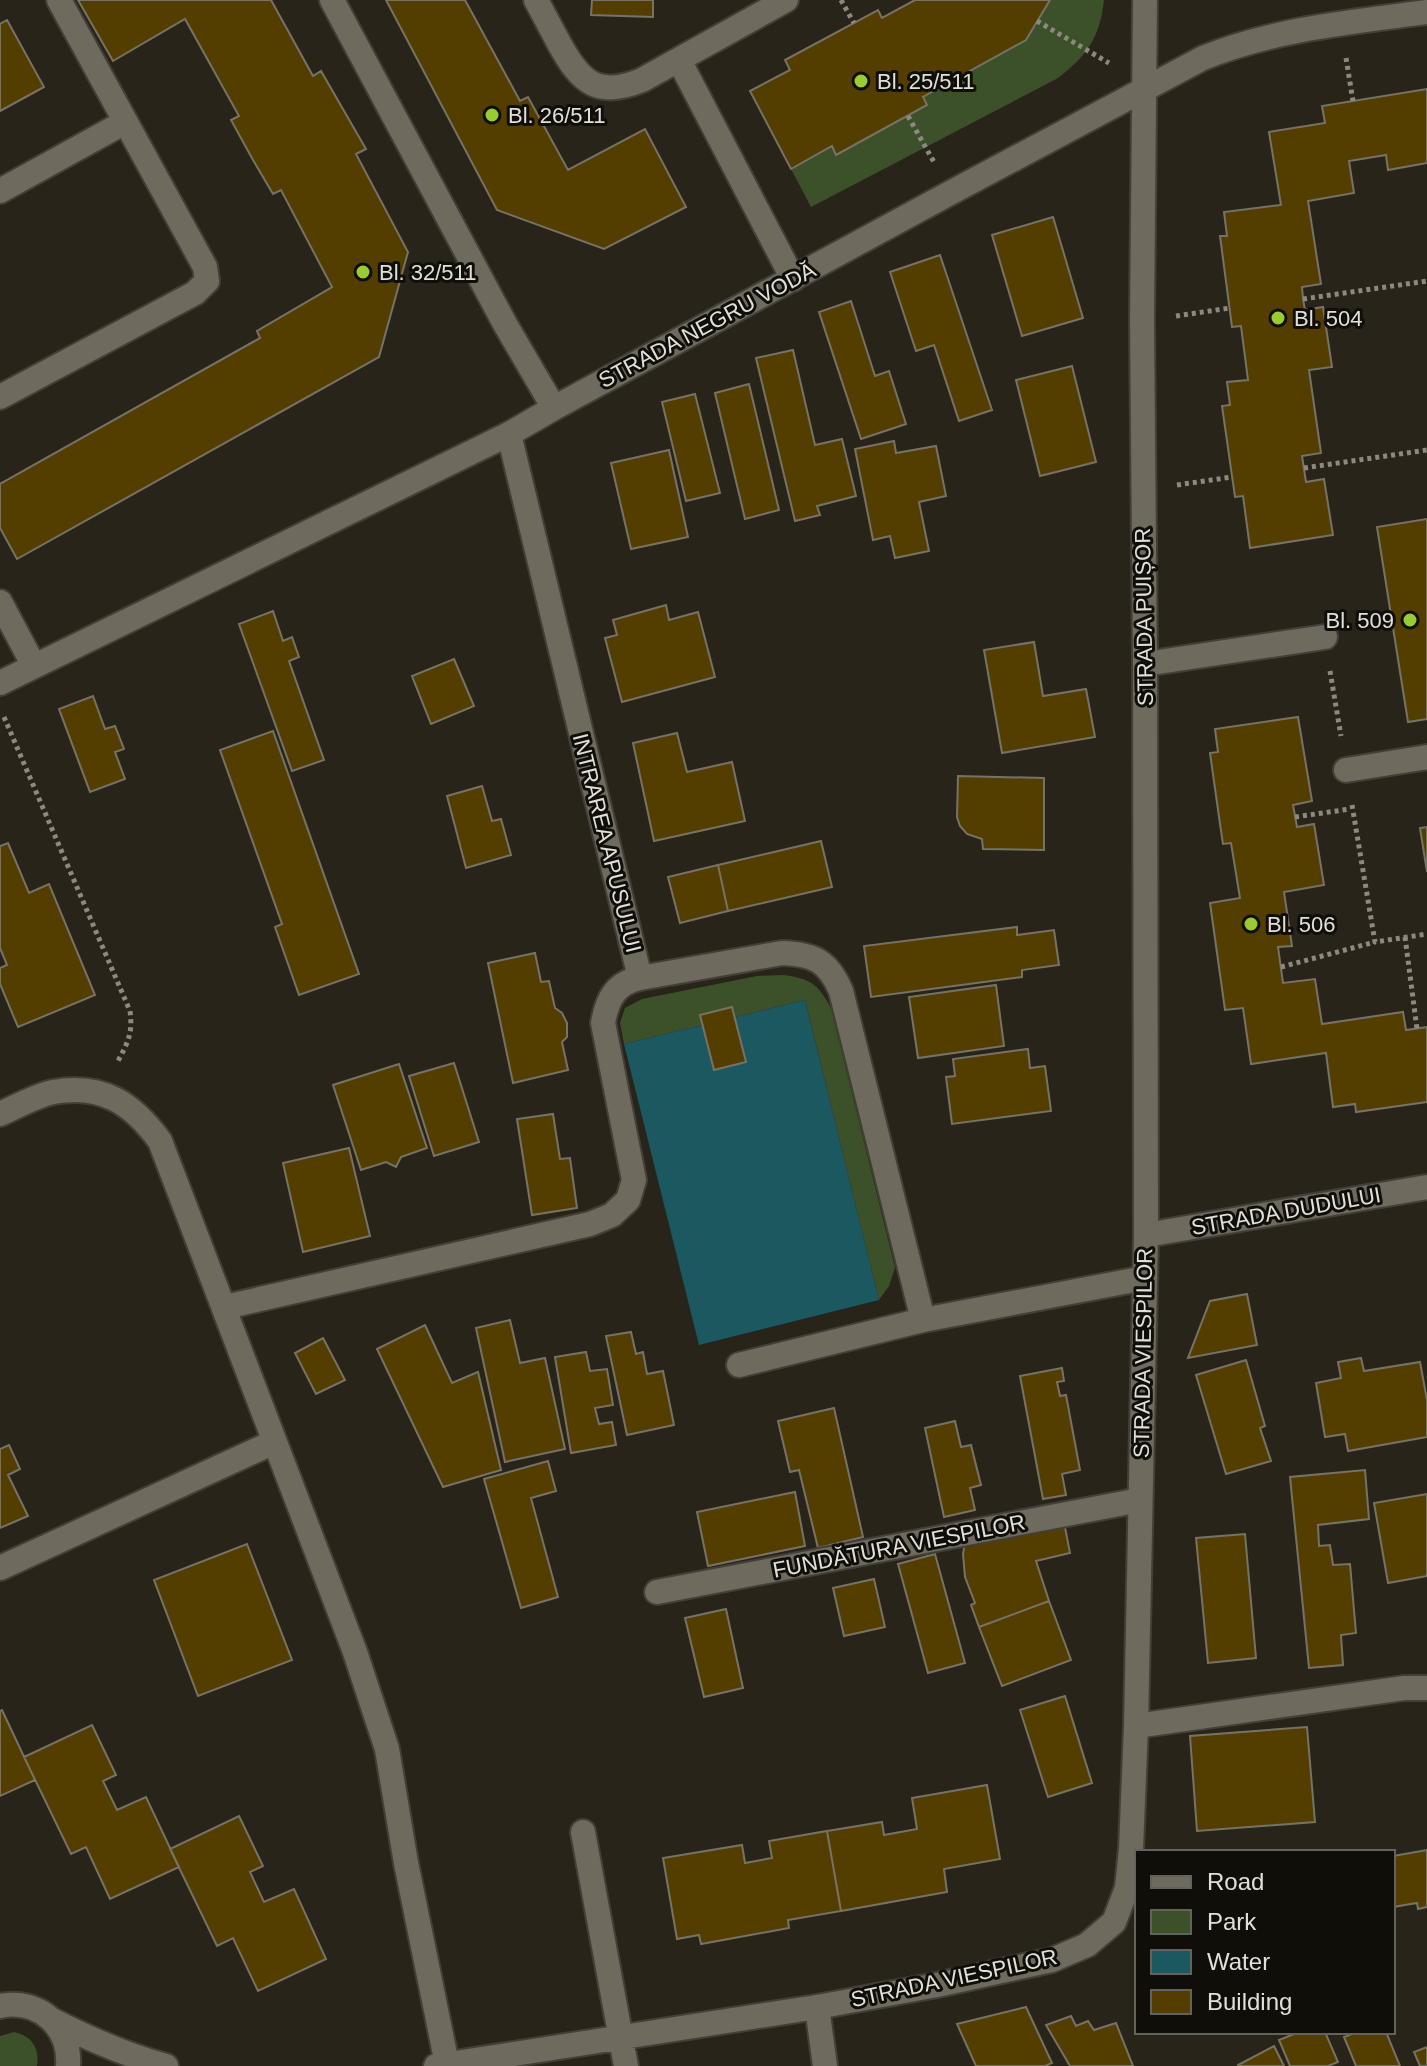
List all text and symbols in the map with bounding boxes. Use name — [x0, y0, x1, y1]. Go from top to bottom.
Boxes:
place label: Bl. 25/511 — [877, 69, 974, 94]
marker: Bl. 25/511 — [852, 72, 870, 90]
place label: Bl. 26/511 — [508, 103, 605, 128]
marker: Bl. 26/511 — [483, 106, 501, 124]
street label: STRADA NEGRU VODĂ — [594, 257, 820, 393]
place label: Bl. 32/511 — [379, 260, 476, 285]
marker: Bl. 32/511 — [354, 263, 372, 281]
place label: Bl. 504 — [1294, 306, 1363, 331]
marker: Bl. 504 — [1269, 309, 1287, 327]
street label: STRADA PUIȘOR — [1130, 528, 1158, 706]
place label: Bl. 509 — [1326, 608, 1394, 633]
marker: Bl. 509 — [1401, 611, 1419, 629]
street label: INTRAREA APUSULUI — [568, 731, 646, 955]
place label: Bl. 506 — [1267, 912, 1336, 937]
marker: Bl. 506 — [1242, 915, 1260, 933]
street label: STRADA DUDULUI — [1189, 1182, 1383, 1240]
street label: STRADA VIESPILOR — [1129, 1248, 1157, 1458]
street label: FUNDĂTURA VIESPILOR — [771, 1509, 1027, 1583]
legend — [1135, 1850, 1395, 2034]
text: Road — [1207, 1868, 1264, 1895]
text: Park — [1207, 1908, 1257, 1935]
street label: STRADA VIESPILOR — [849, 1944, 1059, 2012]
text: Water — [1207, 1948, 1270, 1975]
text: Building — [1207, 1988, 1292, 2015]

